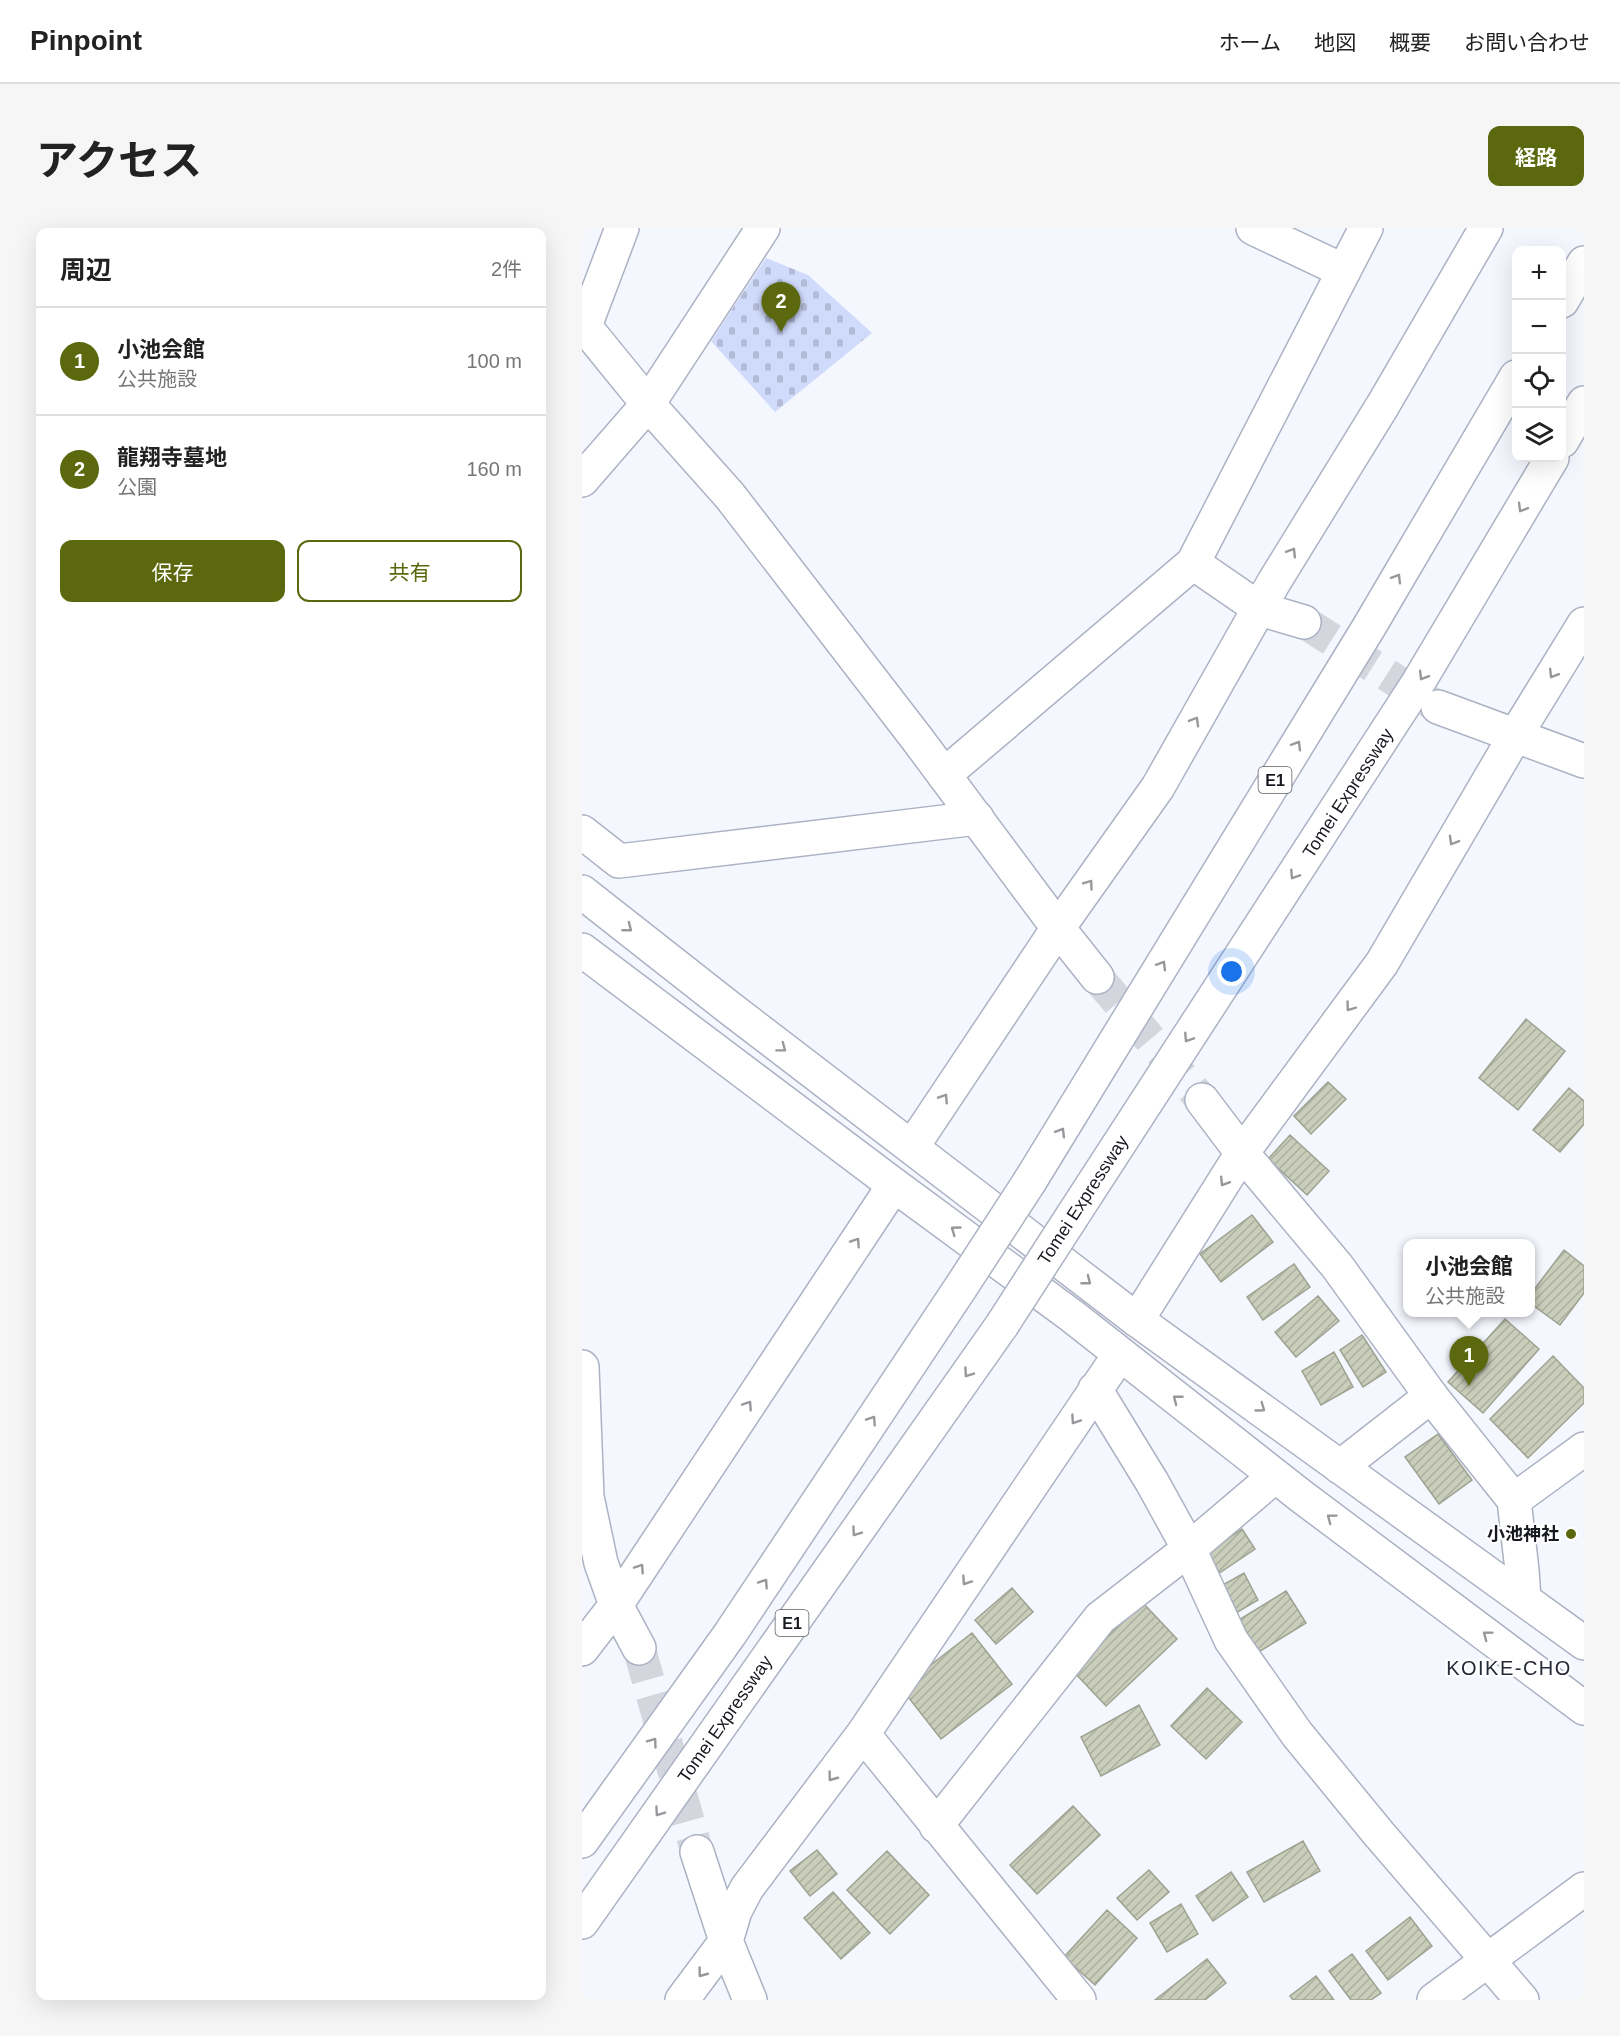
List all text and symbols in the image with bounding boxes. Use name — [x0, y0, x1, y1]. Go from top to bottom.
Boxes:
text: Pinpoint — [30, 25, 142, 56]
text: ホーム — [1219, 31, 1281, 54]
text: 地図 — [1314, 31, 1356, 54]
text: 概要 — [1389, 31, 1431, 54]
text: お問い合わせ — [1464, 31, 1590, 54]
button: 経路 — [1488, 126, 1584, 186]
text: アクセス — [36, 137, 202, 184]
map controls — [1512, 246, 1566, 462]
button: + — [1512, 246, 1566, 300]
text: 周辺 — [60, 255, 112, 285]
text: 2件 — [491, 258, 522, 280]
pin: 2 — [762, 282, 800, 332]
button: − — [1512, 300, 1566, 354]
text: 小池会館 — [117, 337, 205, 362]
text: 1 — [74, 350, 85, 372]
text: 100 m — [466, 350, 522, 372]
button: locate — [1512, 354, 1566, 408]
text: 公共施設 — [117, 368, 197, 390]
button: layers — [1512, 408, 1566, 462]
text: 龍翔寺墓地 — [117, 445, 227, 470]
text: 2 — [74, 458, 85, 480]
text: 160 m — [466, 458, 522, 480]
text: 公園 — [117, 476, 157, 498]
one-way arrow — [1518, 502, 1529, 512]
button: 保存 — [60, 540, 285, 602]
button: 共有 — [297, 540, 522, 602]
one-way arrow — [1285, 548, 1297, 558]
one-way arrow — [1390, 574, 1402, 584]
one-way arrow — [1549, 668, 1561, 678]
one-way arrow — [1418, 670, 1430, 680]
one-way arrow — [1188, 717, 1200, 728]
street label: Tomei Expressway — [1299, 725, 1397, 861]
one-way arrow — [1289, 741, 1301, 751]
road number: E1 — [1258, 767, 1292, 793]
one-way arrow — [1449, 835, 1461, 845]
one-way arrow — [1290, 868, 1301, 879]
one-way arrow — [1082, 880, 1093, 891]
one-way arrow — [621, 920, 632, 931]
your location — [1217, 957, 1246, 986]
one-way arrow — [1155, 961, 1167, 971]
one-way arrow — [1346, 1000, 1357, 1011]
one-way arrow — [1184, 1032, 1195, 1043]
one-way arrow — [775, 1040, 786, 1051]
one-way arrow — [937, 1094, 948, 1105]
one-way arrow — [1053, 1127, 1064, 1138]
street label: Tomei Expressway — [1034, 1132, 1132, 1268]
one-way arrow — [1220, 1175, 1231, 1186]
one-way arrow — [950, 1226, 961, 1237]
one-way arrow — [849, 1238, 860, 1249]
popup — [1403, 1239, 1535, 1317]
text: 小池会館 — [1425, 1254, 1513, 1279]
one-way arrow — [1080, 1274, 1091, 1285]
text: 公共施設 — [1425, 1285, 1505, 1307]
pin: 1 — [1450, 1336, 1488, 1386]
one-way arrow — [964, 1366, 975, 1377]
one-way arrow — [1172, 1395, 1183, 1406]
one-way arrow — [741, 1401, 752, 1412]
one-way arrow — [1255, 1401, 1266, 1412]
one-way arrow — [1071, 1413, 1082, 1424]
one-way arrow — [865, 1416, 876, 1427]
one-way arrow — [1326, 1515, 1337, 1526]
place label: 小池神社 — [1487, 1524, 1559, 1544]
one-way arrow — [852, 1526, 863, 1537]
marker: 小池神社 — [1564, 1527, 1578, 1541]
one-way arrow — [633, 1563, 644, 1574]
one-way arrow — [962, 1575, 973, 1586]
one-way arrow — [757, 1578, 768, 1589]
road number: E1 — [776, 1610, 808, 1636]
one-way arrow — [1482, 1632, 1493, 1643]
street label: Tomei Expressway — [674, 1652, 776, 1786]
district label: KOIKE-CHO — [1446, 1657, 1572, 1679]
one-way arrow — [646, 1738, 657, 1749]
one-way arrow — [828, 1770, 839, 1781]
one-way arrow — [655, 1805, 666, 1816]
one-way arrow — [698, 1966, 709, 1977]

